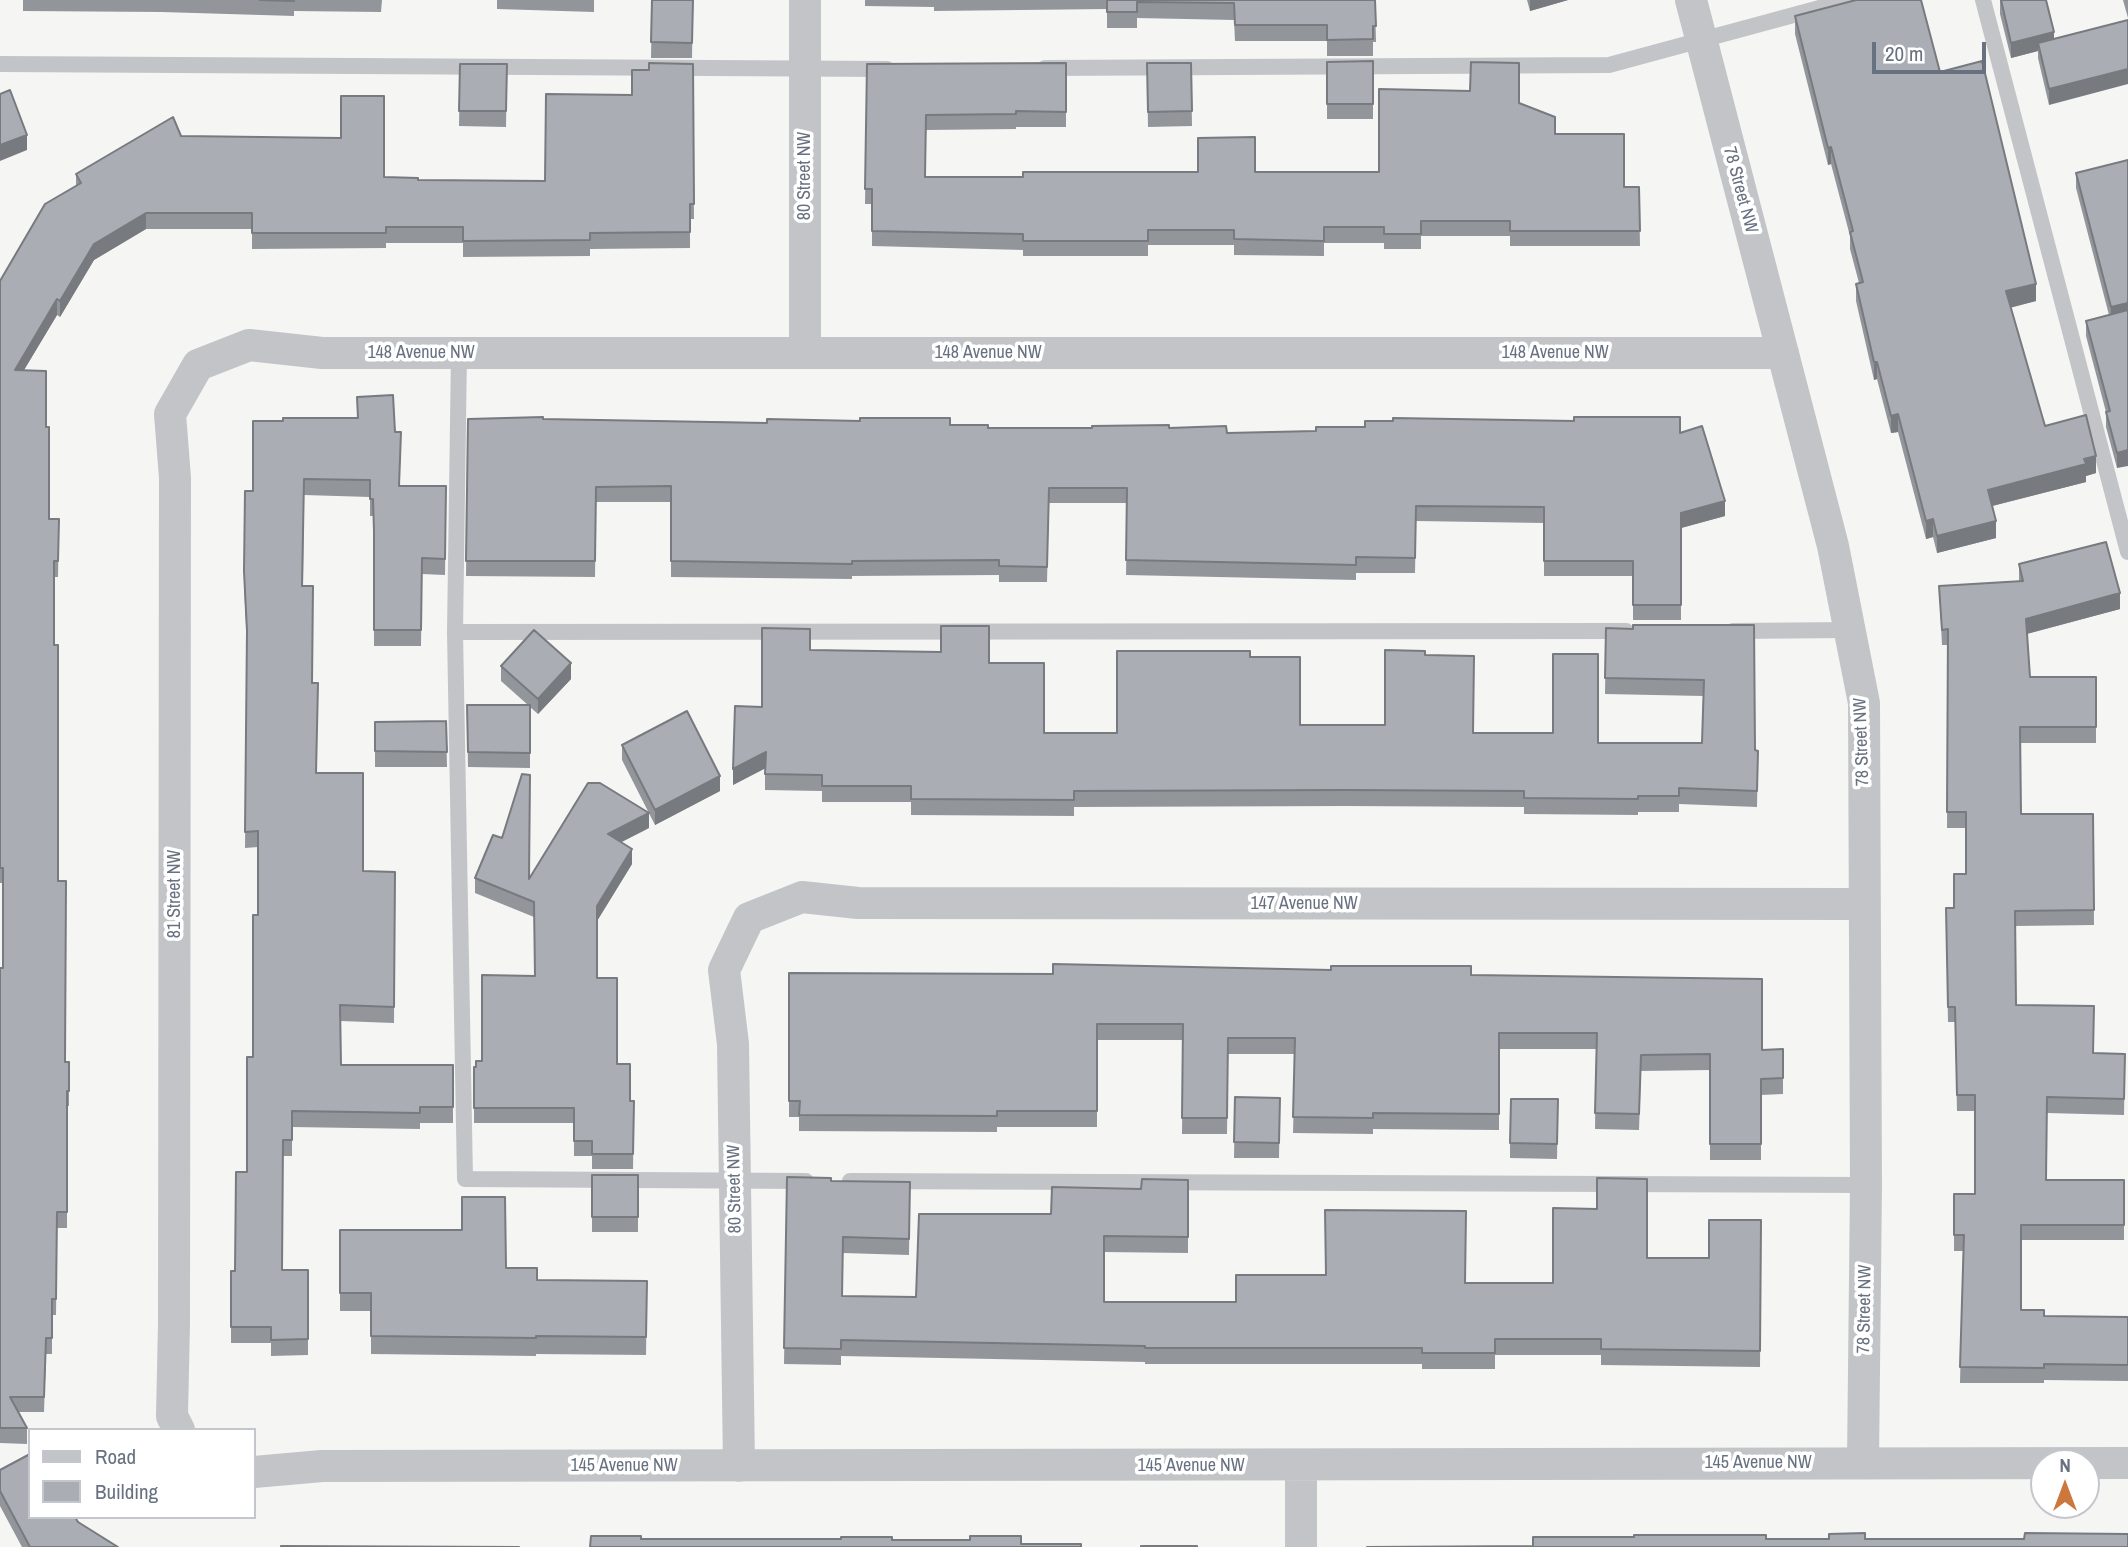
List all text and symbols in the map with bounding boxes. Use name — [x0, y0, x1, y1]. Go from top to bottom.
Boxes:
scale bar — [1876, 28, 1990, 72]
text: 20 m — [1885, 39, 1923, 68]
street label: 80 Street NW — [794, 132, 816, 220]
street label: 78 Street NW — [1718, 144, 1762, 236]
street label: 148 Avenue NW — [367, 342, 475, 364]
street label: 148 Avenue NW — [934, 342, 1042, 364]
street label: 148 Avenue NW — [1501, 342, 1609, 364]
street label: 78 Street NW — [1850, 697, 1874, 787]
street label: 81 Street NW — [164, 850, 186, 938]
street label: 147 Avenue NW — [1250, 893, 1358, 915]
street label: 80 Street NW — [723, 1145, 747, 1233]
street label: 78 Street NW — [1853, 1265, 1877, 1353]
legend — [28, 1428, 256, 1519]
text: Road — [95, 1442, 136, 1471]
north arrow — [2030, 1449, 2100, 1519]
street label: 145 Avenue NW — [1704, 1452, 1812, 1474]
text: N — [2059, 1452, 2071, 1478]
street label: 145 Avenue NW — [570, 1455, 678, 1477]
street label: 145 Avenue NW — [1137, 1455, 1245, 1477]
text: Building — [95, 1477, 158, 1506]

